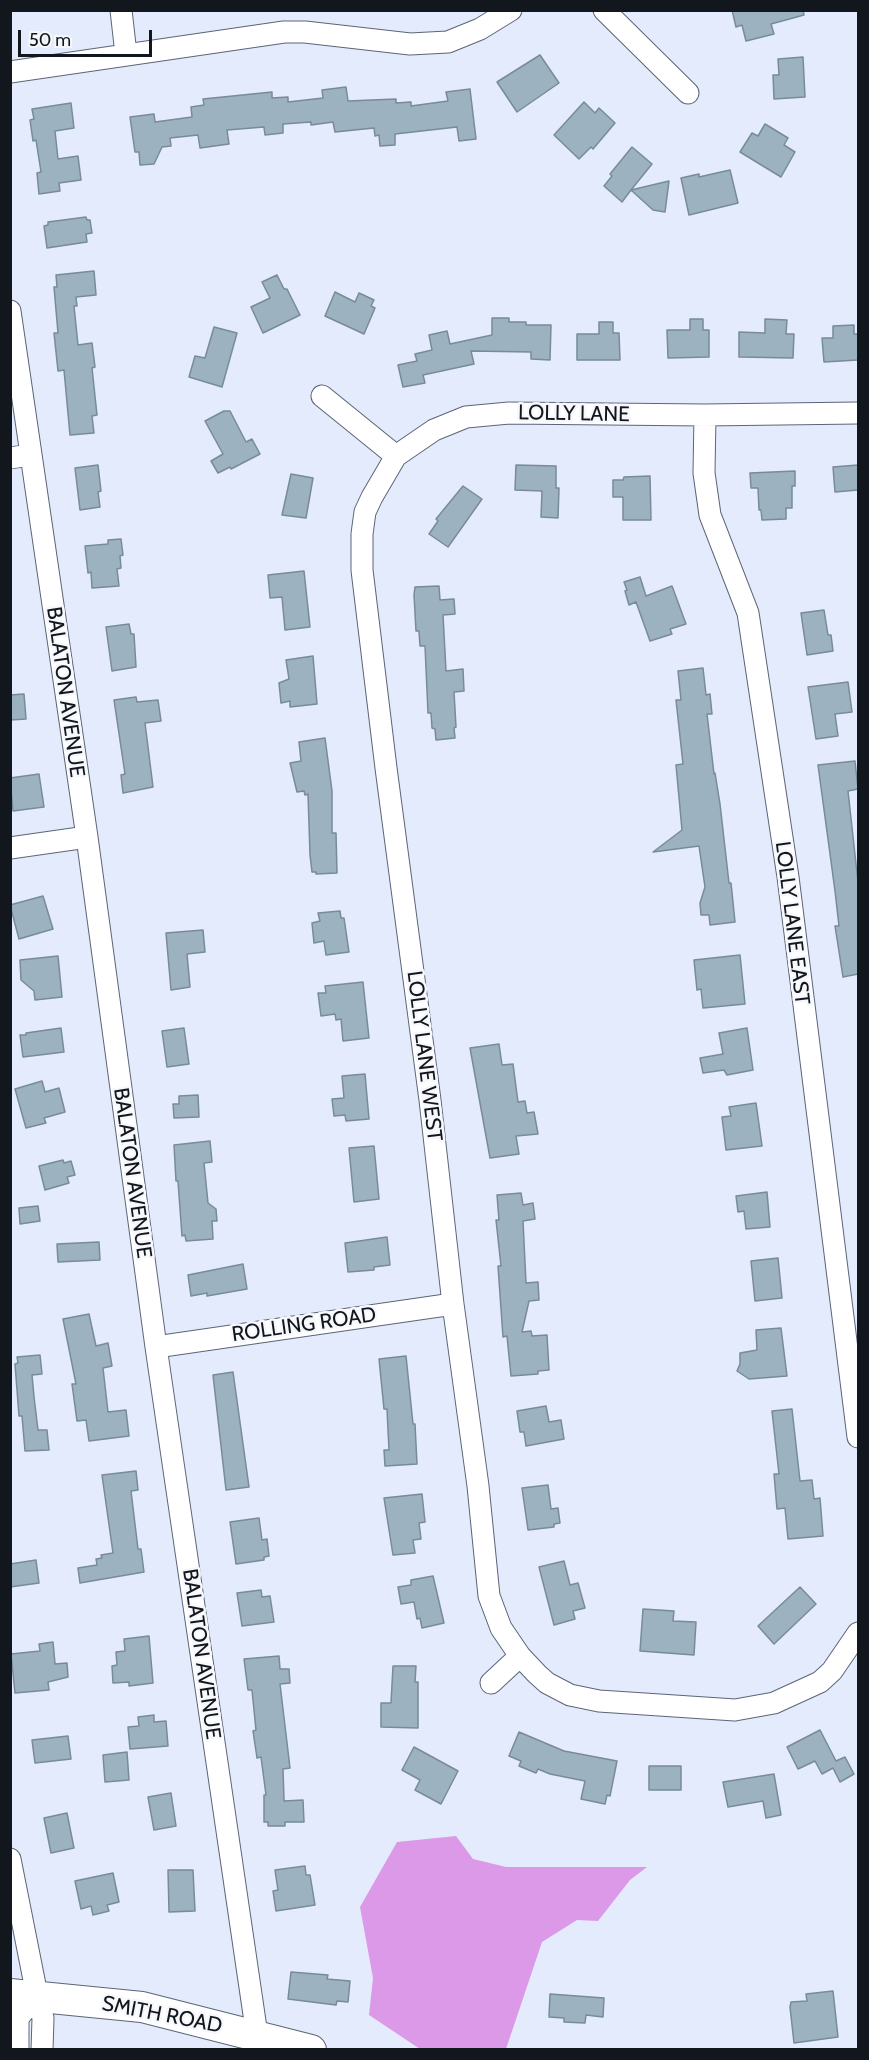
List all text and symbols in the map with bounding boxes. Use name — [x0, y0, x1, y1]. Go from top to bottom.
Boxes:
scale bar — [21, 18, 154, 56]
text: 50 m — [29, 29, 71, 51]
street label: LOLLY LANE — [518, 400, 630, 428]
street label: BALATON AVENUE — [41, 605, 89, 779]
street label: LOLLY LANE EAST — [769, 840, 815, 1006]
street label: LOLLY LANE WEST — [401, 969, 447, 1143]
street label: BALATON AVENUE — [108, 1086, 156, 1260]
street label: ROLLING ROAD — [230, 1302, 378, 1348]
street label: BALATON AVENUE — [177, 1567, 225, 1741]
street label: SMITH ROAD — [100, 1991, 224, 2039]

